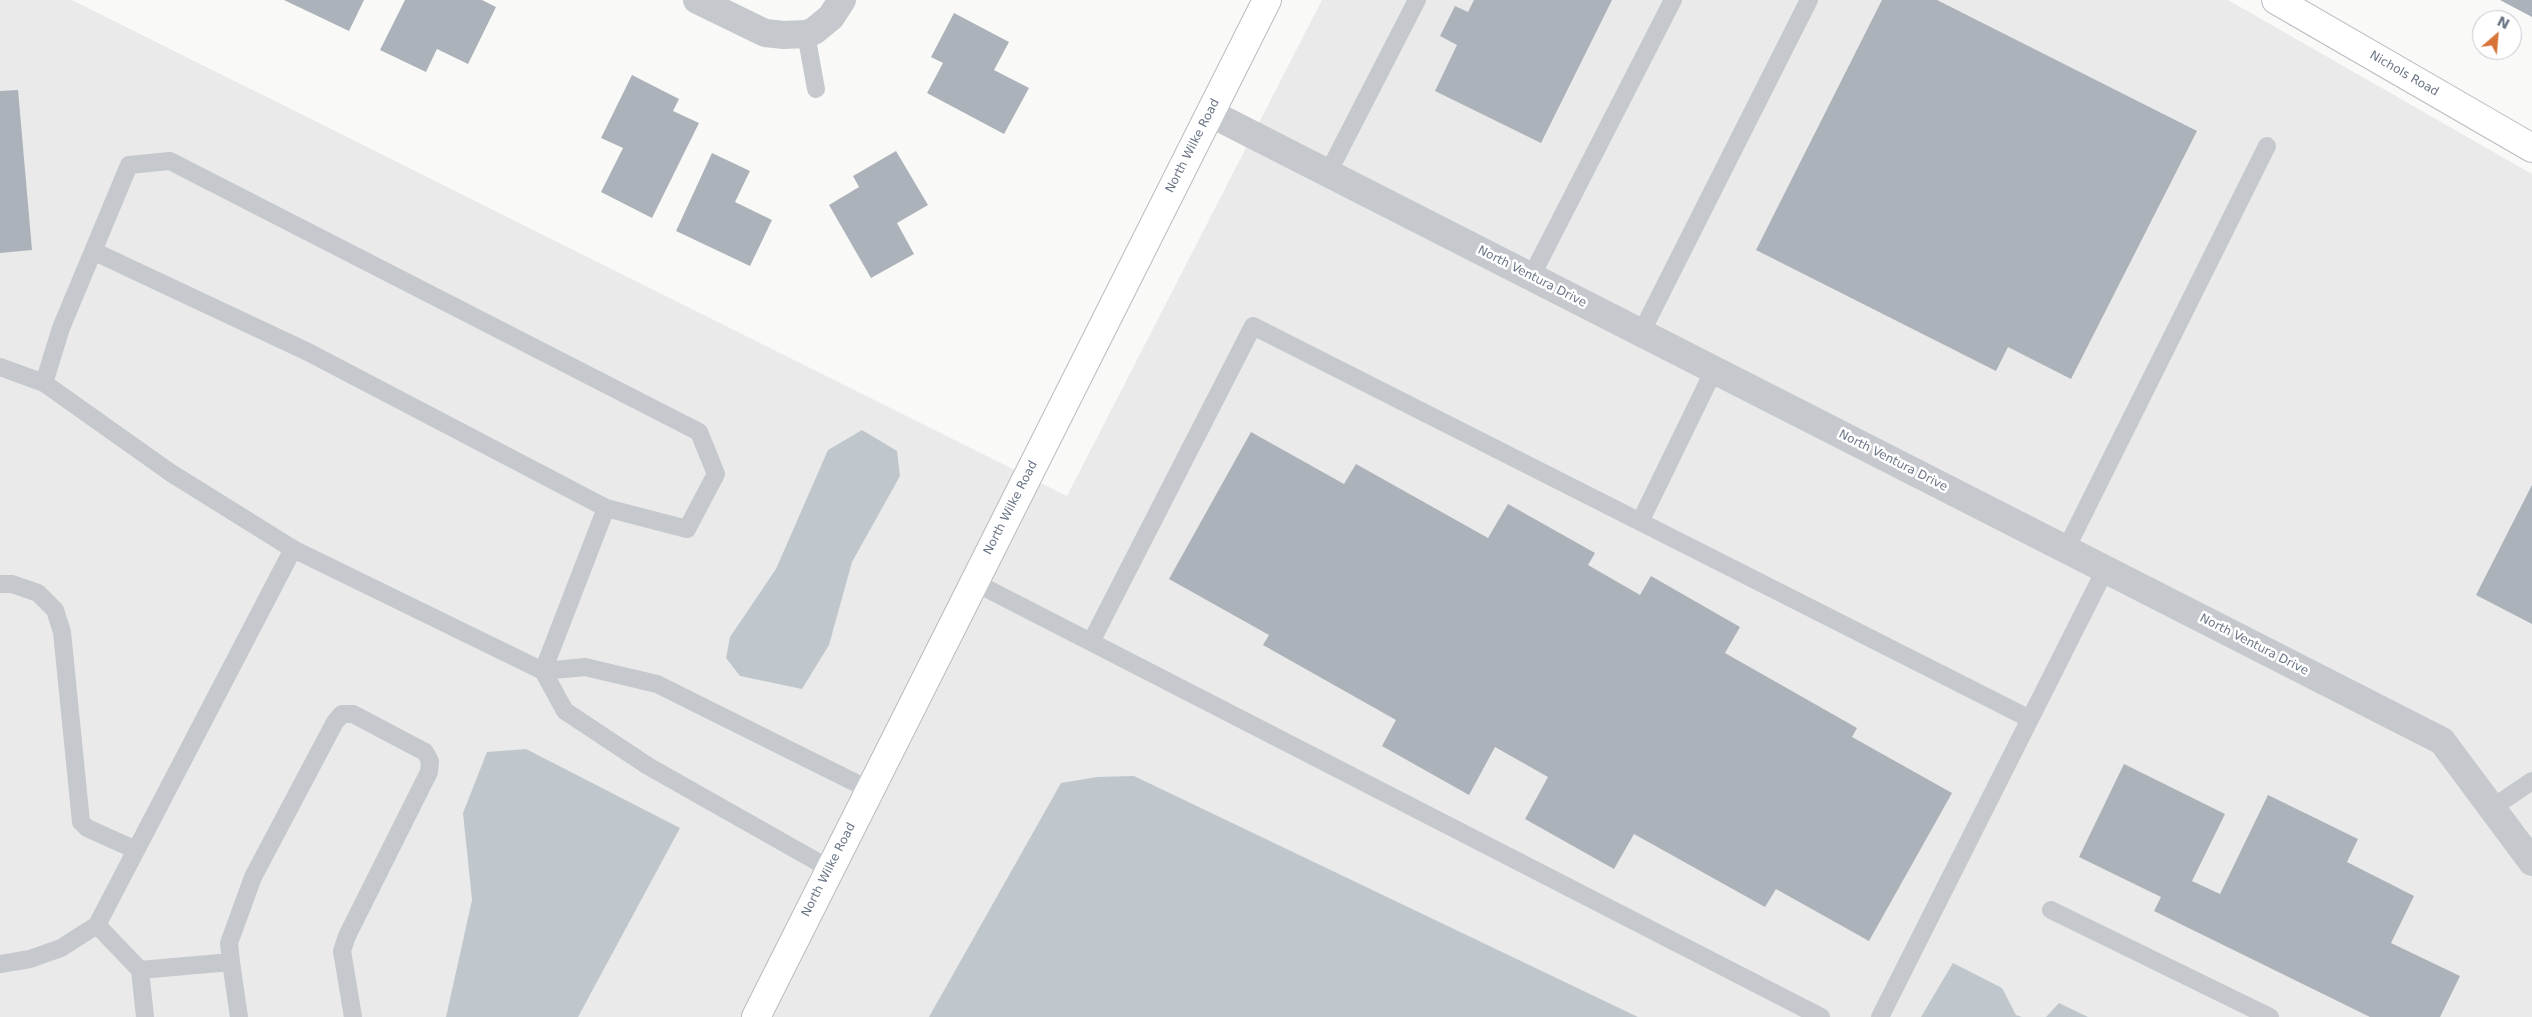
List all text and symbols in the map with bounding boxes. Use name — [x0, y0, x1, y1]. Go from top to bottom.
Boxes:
north arrow — [2472, 10, 2522, 60]
text: N — [2495, 13, 2512, 32]
street label: Nichols Road — [2367, 48, 2441, 100]
street label: North Wilke Road — [1163, 97, 1223, 195]
street label: North Ventura Drive — [1475, 243, 1589, 311]
street label: North Ventura Drive — [1836, 427, 1950, 495]
street label: North Wilke Road — [981, 459, 1041, 557]
street label: North Ventura Drive — [2197, 611, 2311, 679]
street label: North Wilke Road — [799, 821, 859, 919]

